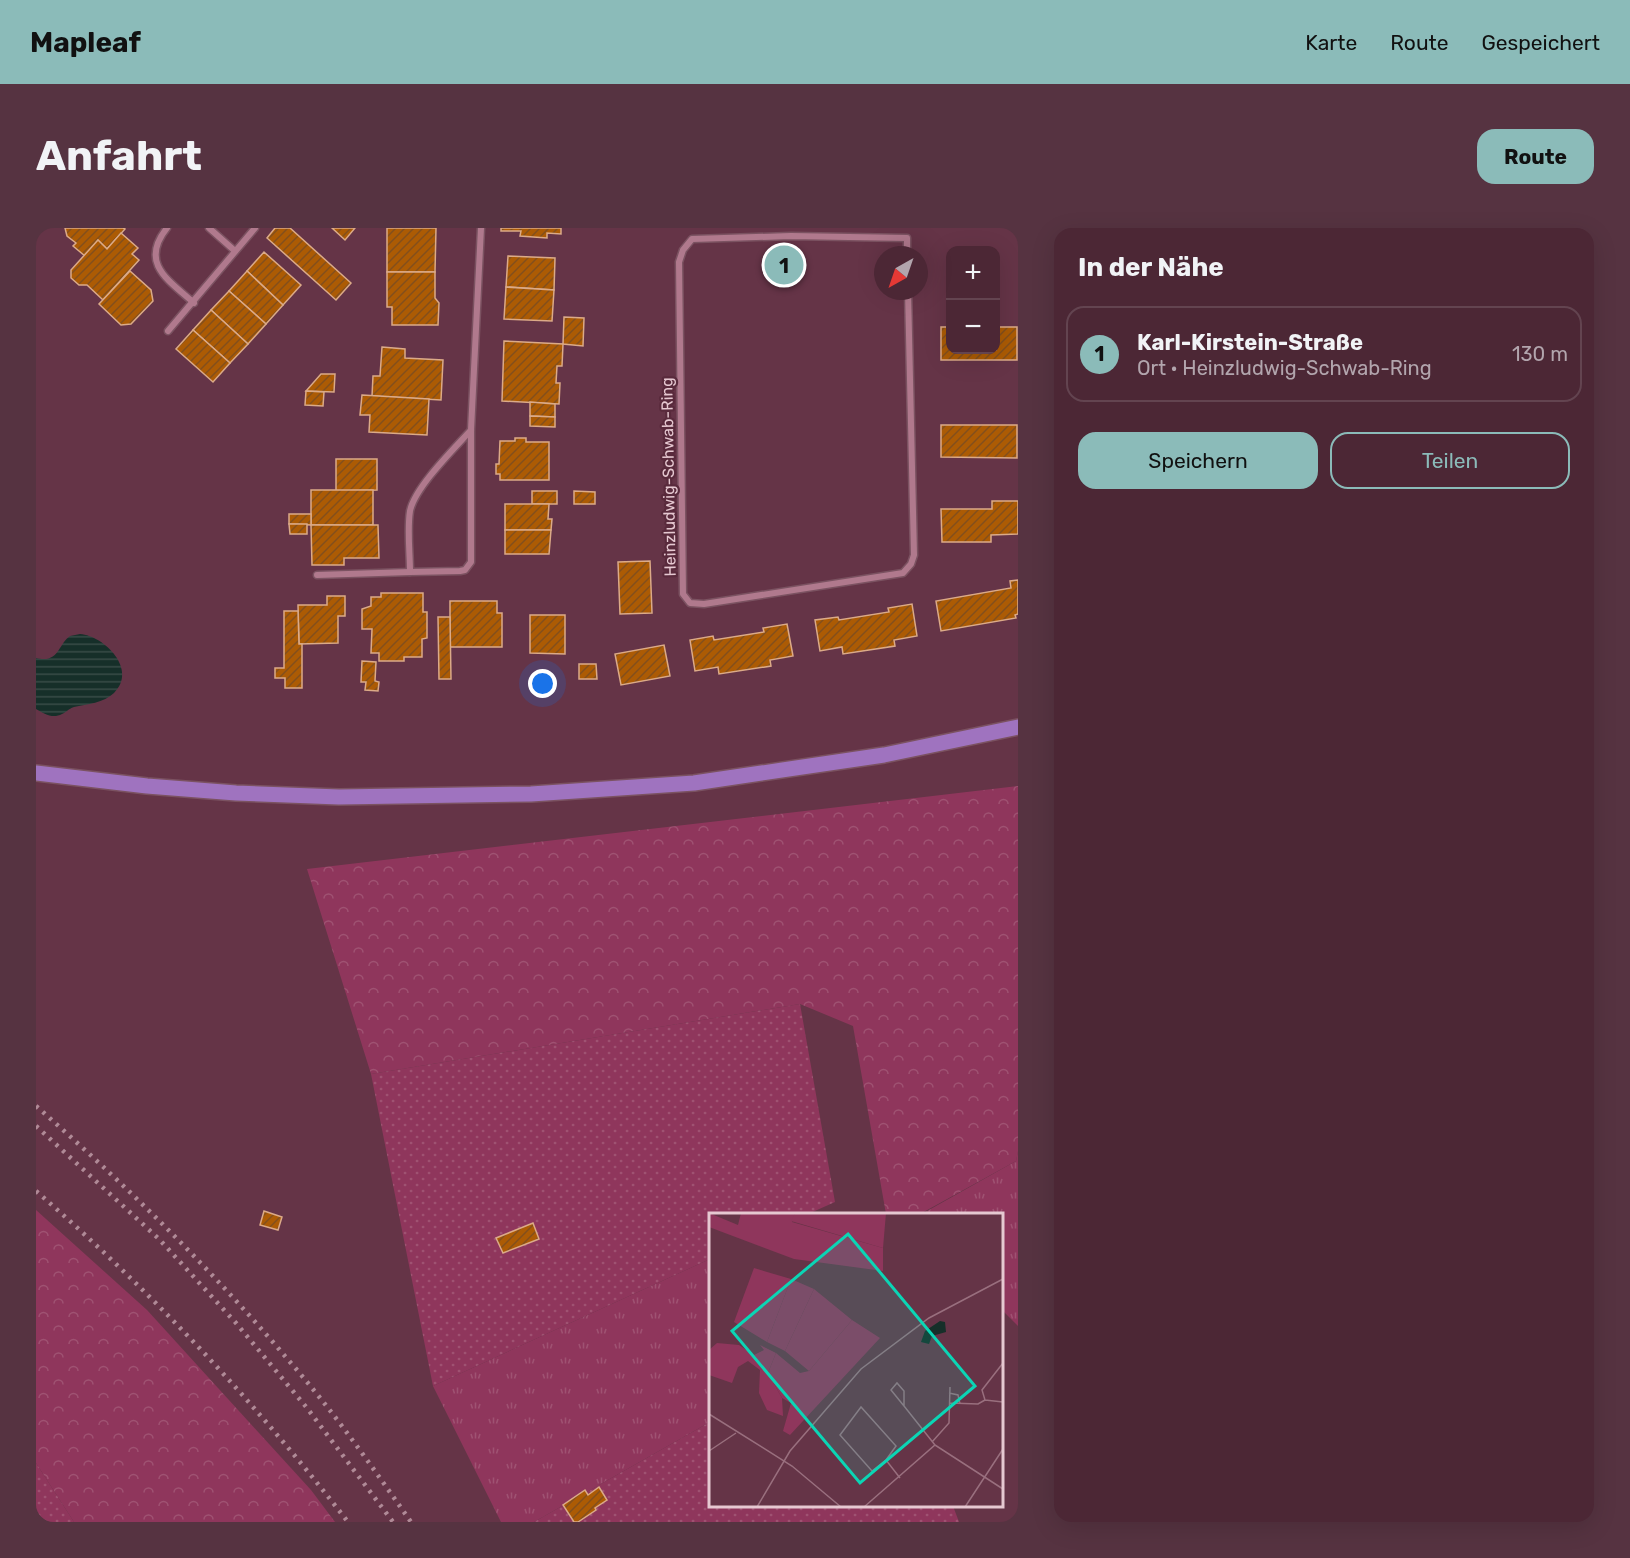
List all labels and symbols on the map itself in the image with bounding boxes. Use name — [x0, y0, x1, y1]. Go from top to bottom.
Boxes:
pin: 1 — [764, 243, 804, 288]
north arrow — [874, 246, 928, 300]
street label: Heinzludwig-Schwab-Ring — [657, 377, 680, 577]
your location — [528, 669, 557, 698]
inset map — [709, 1213, 1003, 1507]

